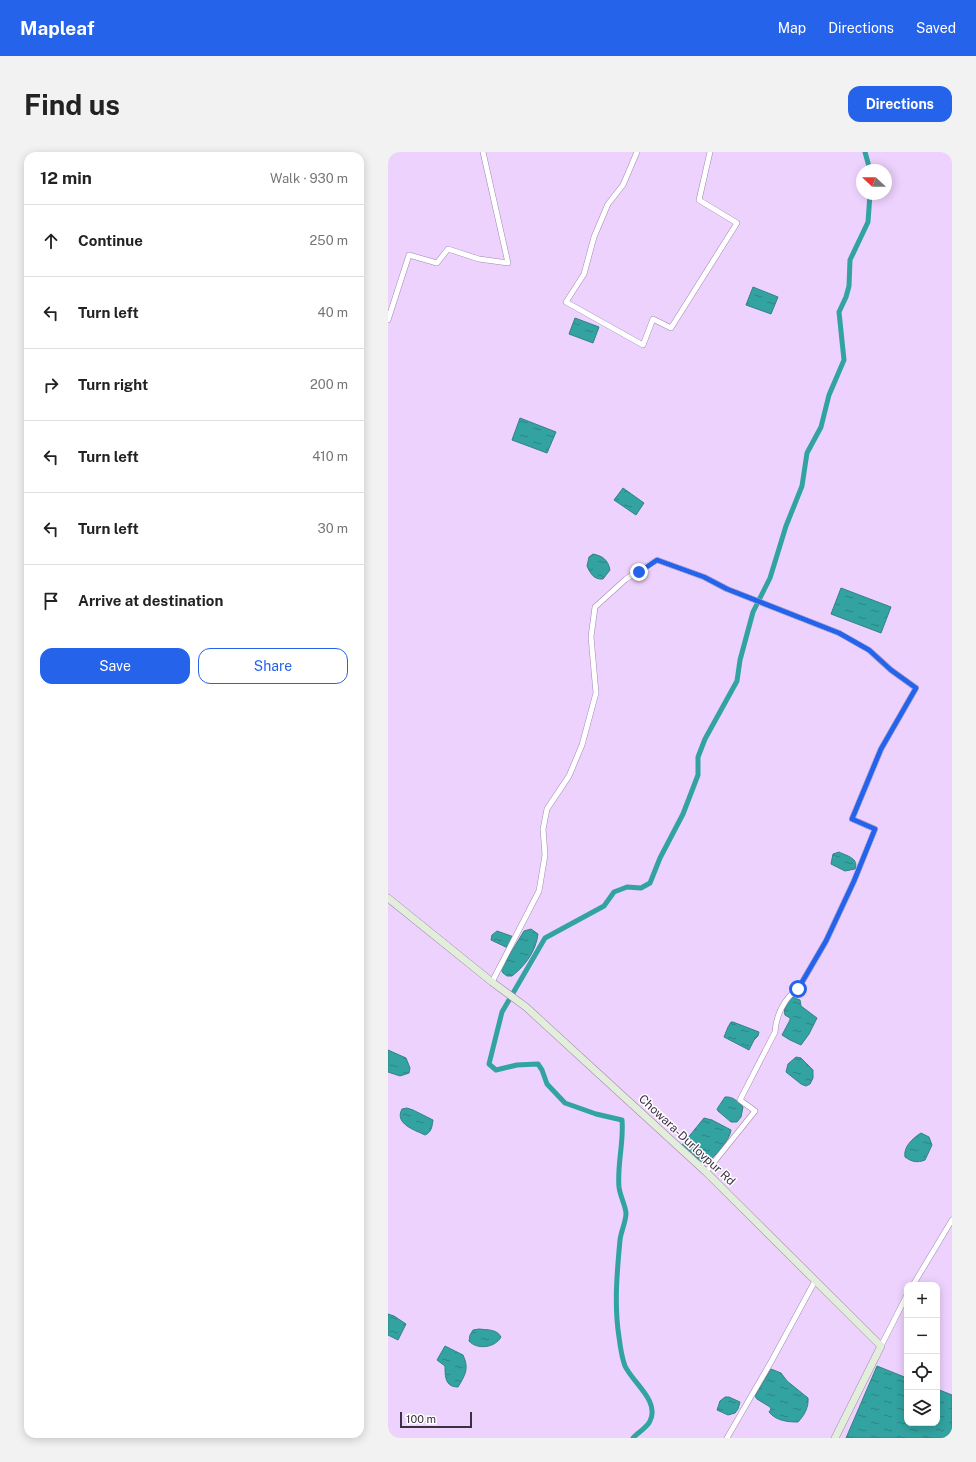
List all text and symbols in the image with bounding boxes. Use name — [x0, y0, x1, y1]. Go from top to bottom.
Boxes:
text: Mapleaf — [20, 17, 94, 39]
text: Map — [778, 20, 806, 36]
text: Directions — [828, 20, 894, 36]
text: Saved — [916, 20, 956, 36]
button: Directions — [848, 86, 952, 122]
text: Find us — [24, 88, 120, 121]
north arrow — [856, 164, 892, 200]
text: 12 min — [40, 168, 92, 188]
text: Walk · 930 m — [270, 171, 348, 186]
icon: ahead — [40, 230, 62, 252]
text: Continue — [78, 232, 143, 249]
text: 250 m — [310, 233, 348, 248]
icon: left — [40, 302, 62, 324]
text: Turn left — [78, 304, 139, 321]
text: 40 m — [317, 305, 348, 320]
icon: right — [40, 374, 62, 396]
text: Turn right — [78, 376, 148, 393]
text: 200 m — [310, 377, 348, 392]
icon: left — [40, 446, 62, 468]
text: Turn left — [78, 448, 139, 465]
text: 410 m — [312, 449, 348, 464]
icon: left — [40, 518, 62, 540]
text: Turn left — [78, 520, 139, 537]
text: 30 m — [318, 521, 348, 536]
route end — [630, 563, 648, 581]
icon: arrive — [40, 590, 62, 612]
text: Arrive at destination — [78, 592, 223, 609]
button: Save — [40, 648, 190, 684]
button: Share — [198, 648, 348, 684]
route start — [789, 980, 807, 998]
street label: Chowara-Durlovpur Rd — [636, 1092, 738, 1188]
map controls — [904, 1282, 940, 1426]
button: + — [904, 1282, 940, 1318]
button: − — [904, 1318, 940, 1354]
button: locate — [904, 1354, 940, 1390]
button: layers — [904, 1390, 940, 1426]
scale bar — [400, 1410, 472, 1429]
text: 100 m — [406, 1413, 436, 1425]

